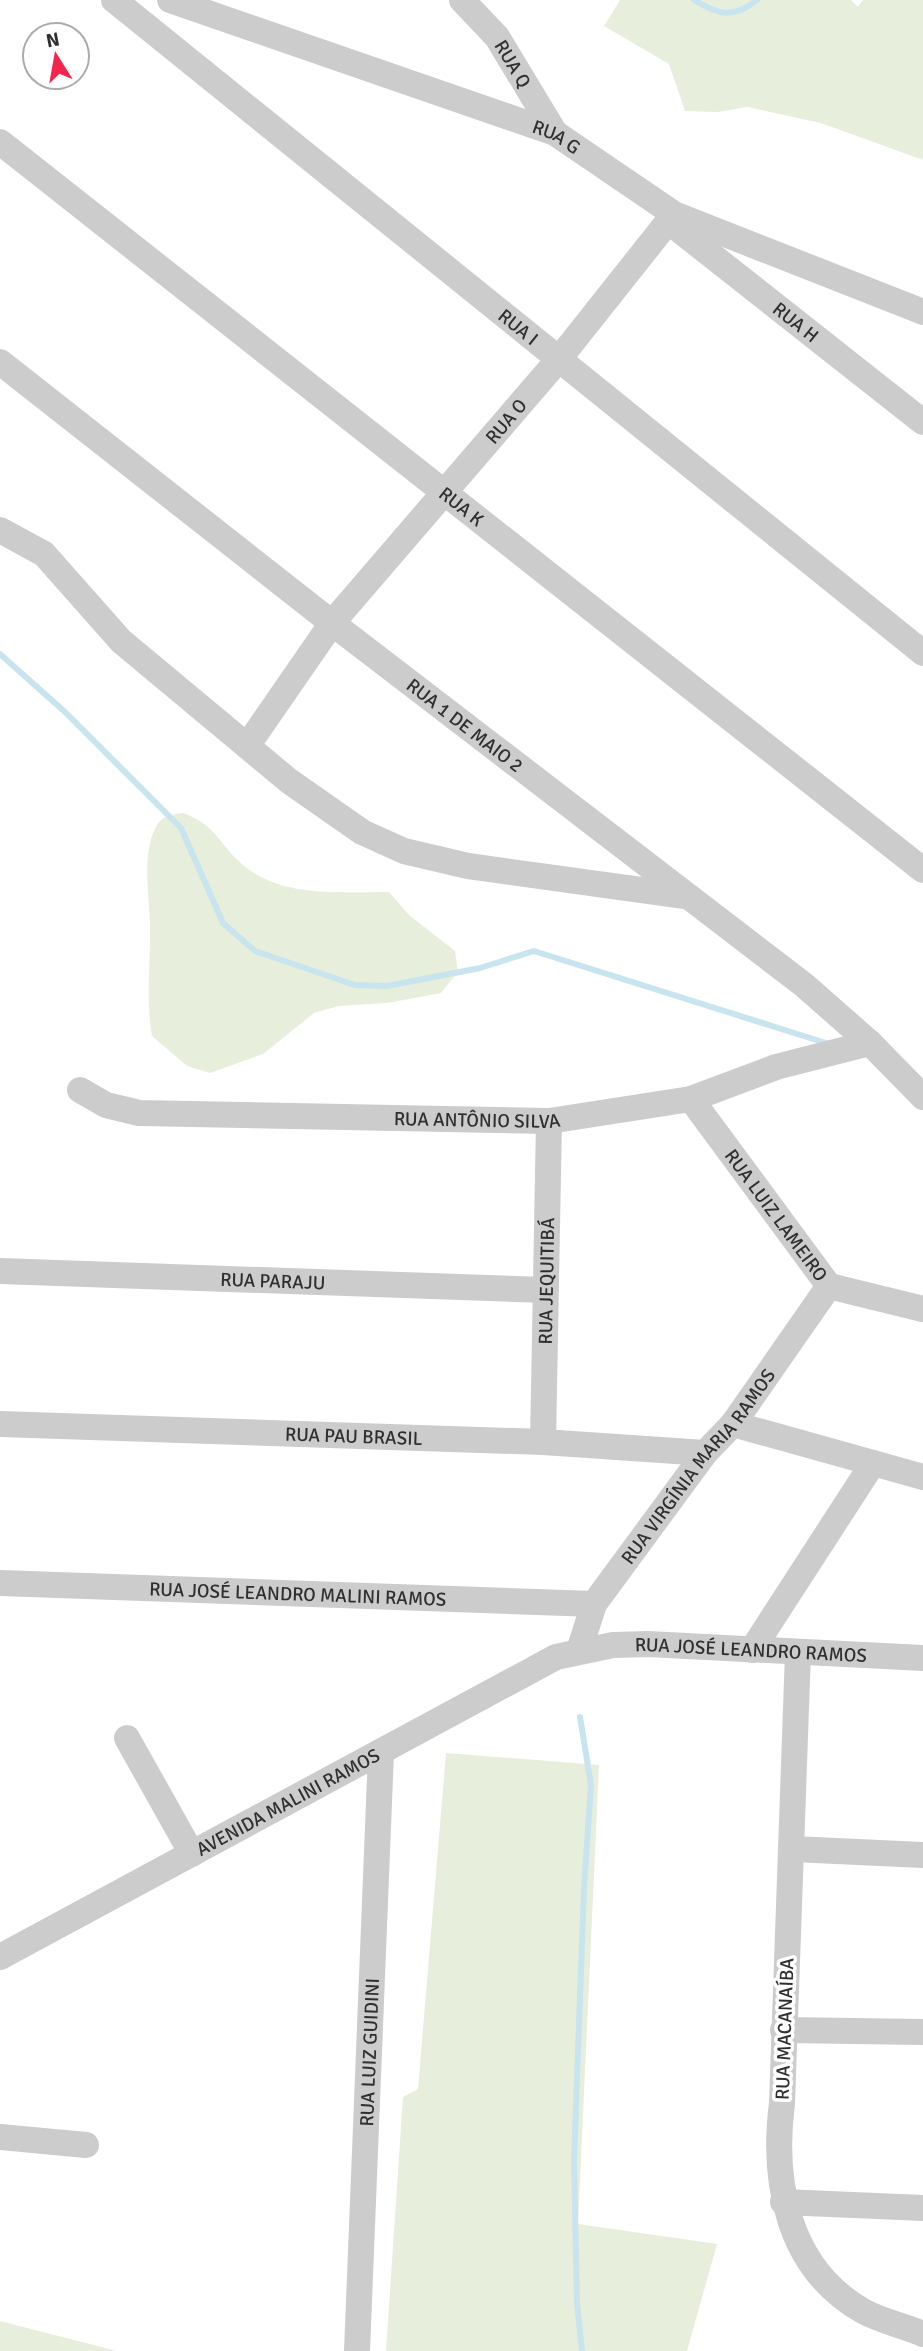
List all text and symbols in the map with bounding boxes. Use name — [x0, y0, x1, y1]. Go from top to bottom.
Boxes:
north arrow — [21, 21, 91, 91]
text: N — [44, 27, 62, 53]
street label: RUA Q — [489, 36, 536, 92]
street label: RUA G — [529, 115, 585, 160]
street label: RUA H — [767, 297, 823, 348]
street label: RUA I — [493, 304, 543, 351]
street label: RUA O — [481, 394, 532, 449]
street label: RUA K — [434, 482, 489, 532]
street label: RUA 1 DE MAIO 2 — [401, 674, 528, 778]
street label: RUA ANTÔNIO SILVA — [394, 1107, 562, 1134]
street label: RUA LUIZ LAMEIRO — [719, 1145, 832, 1286]
street label: RUA JEQUITIBÁ — [534, 1217, 560, 1345]
street label: RUA PARAJU — [220, 1268, 326, 1295]
street label: RUA VIRGÍNIA MARIA RAMOS — [616, 1364, 781, 1569]
street label: RUA PAU BRASIL — [285, 1422, 423, 1451]
street label: RUA JOSÉ LEANDRO MALINI RAMOS — [149, 1577, 447, 1612]
street label: RUA JOSÉ LEANDRO RAMOS — [634, 1633, 867, 1668]
street label: AVENIDA MALINI RAMOS — [192, 1743, 384, 1862]
street label: RUA MACANAÍBA — [771, 1957, 799, 2101]
street label: RUA LUIZ GUIDINI — [355, 1977, 385, 2127]

